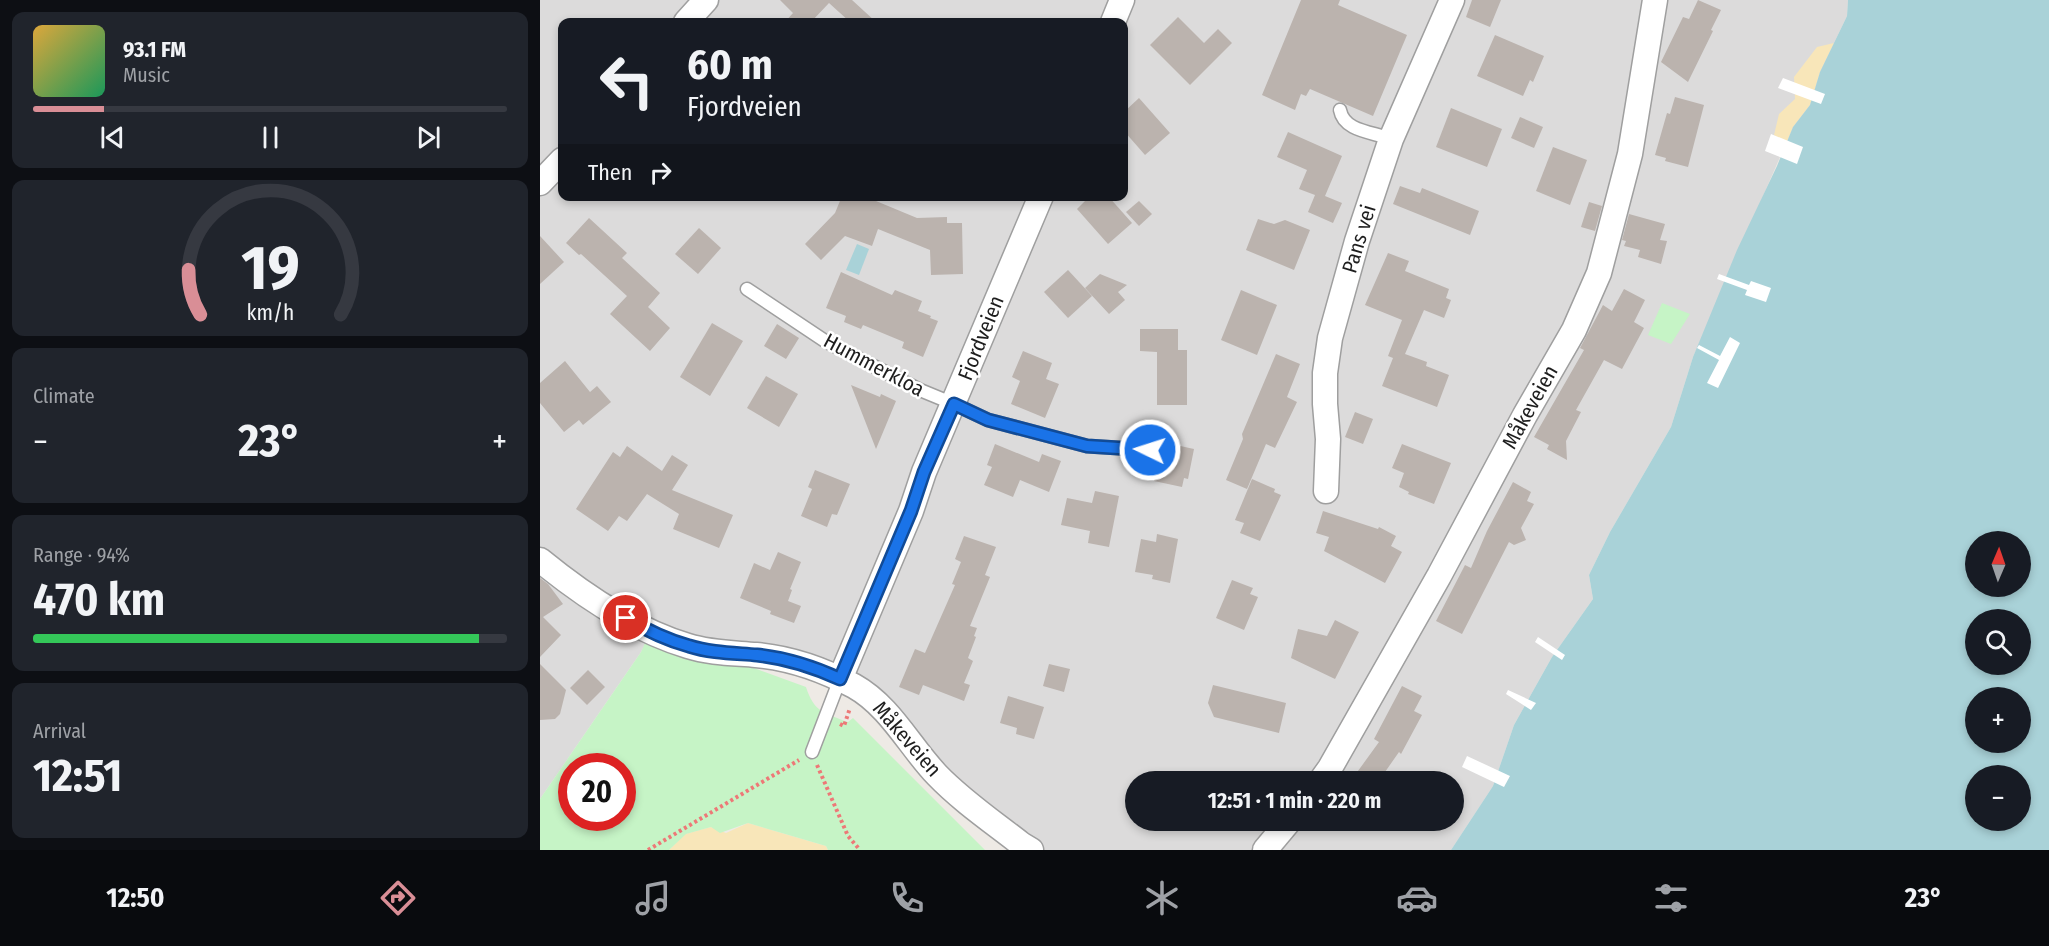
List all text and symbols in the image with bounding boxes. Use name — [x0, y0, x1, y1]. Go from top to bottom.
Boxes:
text: 93.1 FM — [123, 36, 186, 63]
text: 60 m — [687, 40, 773, 90]
icon: left — [588, 42, 666, 120]
text: Music — [123, 63, 170, 87]
text: Fjordveien — [687, 91, 802, 123]
icon: previous — [96, 121, 129, 154]
icon: pause — [254, 121, 287, 154]
icon: next — [412, 121, 445, 154]
icon: right — [644, 156, 677, 189]
text: Then — [588, 159, 632, 186]
street label: Pans vei — [1336, 202, 1382, 276]
text: 19 — [241, 231, 299, 306]
street label: Fjordveien — [952, 292, 1010, 384]
text: km/h — [246, 300, 294, 326]
street label: Hummerkloa — [819, 328, 929, 402]
street label: Måkeveien — [1496, 361, 1564, 453]
text: Climate — [33, 384, 95, 408]
text: 23° — [238, 414, 302, 468]
position arrow — [1118, 418, 1182, 482]
text: − — [33, 422, 48, 462]
text: + — [492, 422, 507, 462]
north arrow — [1965, 531, 2031, 597]
map controls — [1965, 531, 2031, 831]
text: Range · 94% — [33, 543, 130, 567]
text: 470 km — [33, 573, 165, 627]
pin — [600, 592, 651, 643]
icon: arrive — [609, 601, 642, 634]
button: search — [1965, 609, 2031, 675]
button: + — [1965, 687, 2031, 753]
street label: Måkeveien — [867, 696, 947, 782]
text: Arrival — [33, 719, 86, 743]
text: 12:51 — [33, 749, 122, 803]
speed limit sign: 20 — [558, 753, 636, 831]
button: − — [1965, 765, 2031, 831]
text: 12:51 · 1 min · 220 m — [1208, 787, 1381, 814]
icon: directions — [377, 877, 419, 919]
icon: music — [632, 877, 674, 919]
icon: phone — [886, 877, 928, 919]
icon: climate — [1141, 877, 1183, 919]
icon: car — [1396, 877, 1438, 919]
icon: filters — [1650, 877, 1692, 919]
text: 12:50 — [106, 882, 165, 914]
text: 23° — [1905, 882, 1943, 914]

